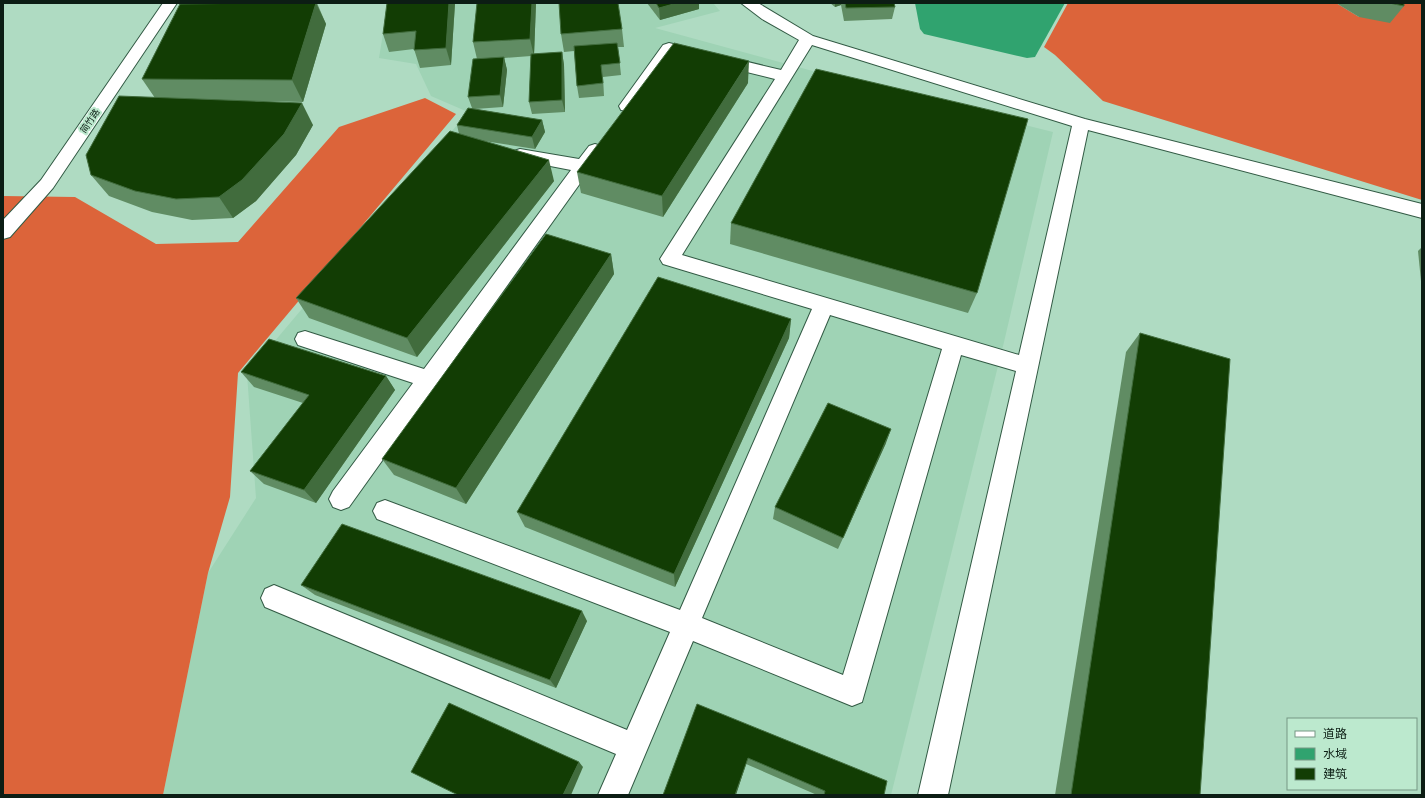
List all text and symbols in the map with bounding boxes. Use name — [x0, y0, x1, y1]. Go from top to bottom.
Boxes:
street label: 简竹路 — [78, 107, 102, 135]
legend — [1287, 718, 1417, 790]
text: 道路 — [1323, 727, 1347, 741]
text: 水域 — [1323, 747, 1347, 761]
text: 建筑 — [1323, 767, 1347, 781]

